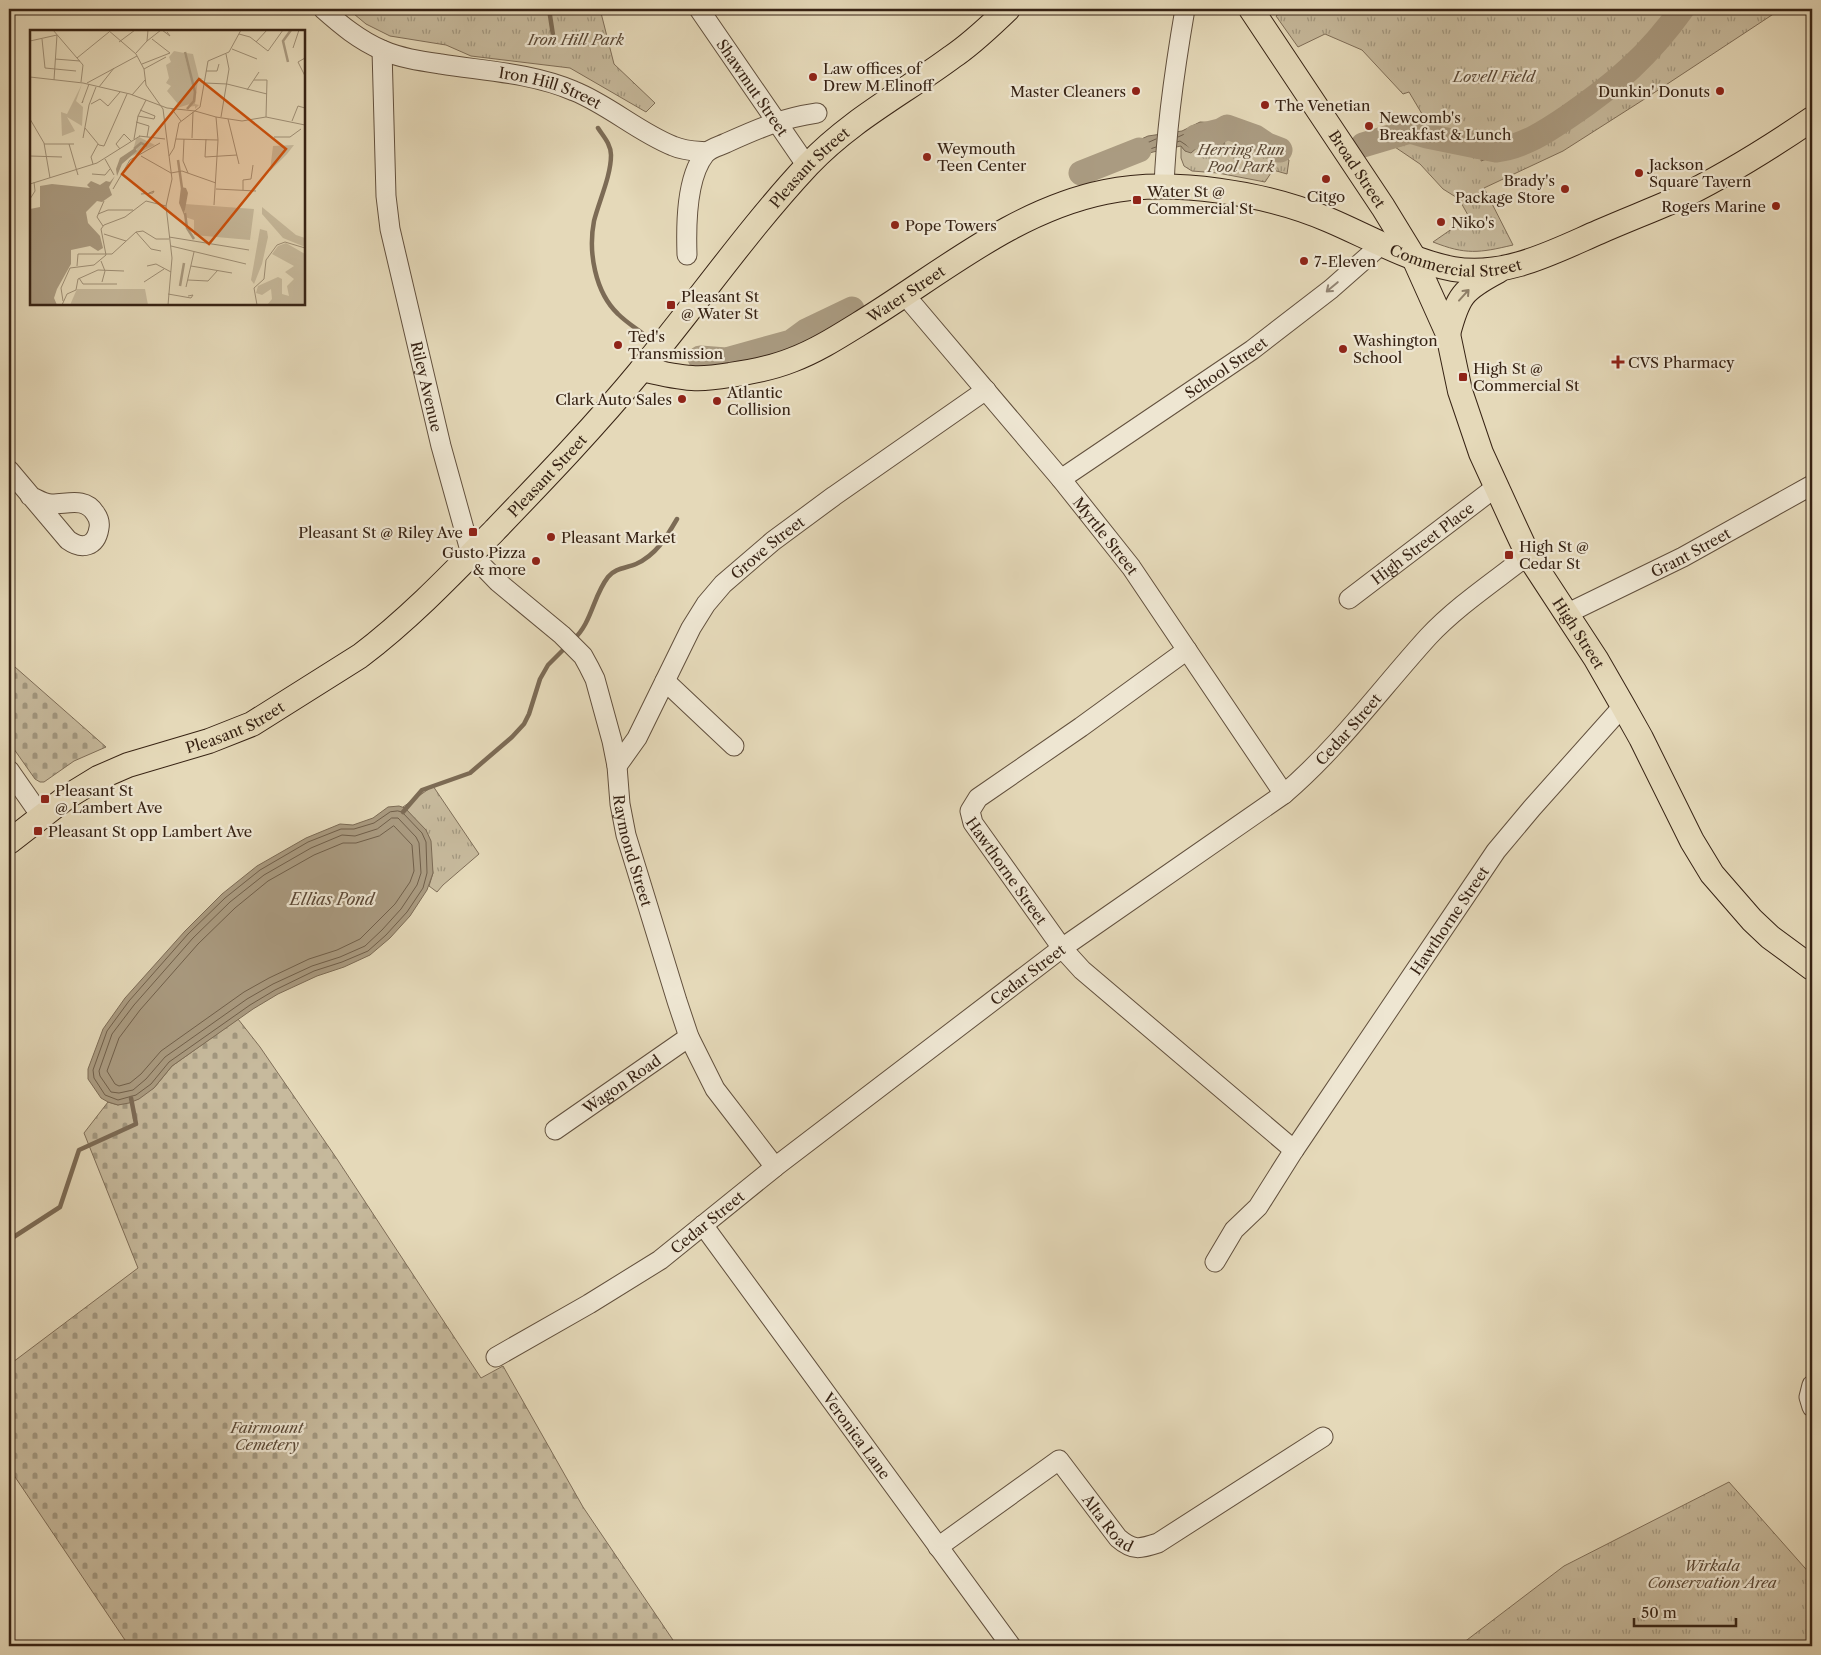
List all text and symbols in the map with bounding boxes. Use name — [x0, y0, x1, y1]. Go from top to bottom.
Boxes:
inset map — [30, 30, 305, 305]
park label: Iron Hill Park — [527, 30, 624, 49]
street label: Shawmut Street — [713, 35, 793, 140]
place label: Law offices of Drew M Elinoff — [823, 59, 934, 95]
street label: Iron Hill Street — [497, 63, 606, 113]
park label: Lovell Field — [1452, 67, 1537, 86]
marker: Law offices of Drew M Elinoff — [807, 71, 819, 83]
place label: Master Cleaners — [1010, 82, 1126, 101]
place label: Dunkin' Donuts — [1598, 82, 1710, 101]
marker: Master Cleaners — [1130, 85, 1142, 97]
marker: Dunkin' Donuts — [1714, 85, 1726, 97]
place label: The Venetian — [1275, 96, 1371, 115]
marker: The Venetian — [1259, 99, 1271, 111]
place label: Newcomb's Breakfast & Lunch — [1379, 108, 1512, 144]
marker: Newcomb's Breakfast & Lunch — [1363, 120, 1375, 132]
street label: Pleasant Street — [765, 122, 853, 212]
street label: Broad Street — [1325, 126, 1391, 212]
place label: Weymouth Teen Center — [936, 139, 1027, 175]
park label: Herring Run Pool Park — [1196, 140, 1285, 176]
marker: Weymouth Teen Center — [921, 151, 933, 163]
place label: Jackson Square Tavern — [1647, 155, 1752, 191]
marker: Jackson Square Tavern — [1633, 167, 1645, 179]
place label: Brady's Package Store — [1455, 171, 1555, 207]
marker: Citgo — [1320, 173, 1332, 185]
place label: Water St @ Commercial St — [1146, 182, 1254, 218]
marker: Brady's Package Store — [1559, 183, 1571, 195]
place label: Citgo — [1307, 187, 1345, 206]
marker: Water St @ Commercial St — [1131, 194, 1143, 206]
place label: Rogers Marine — [1661, 197, 1766, 216]
marker: Rogers Marine — [1770, 200, 1782, 212]
place label: Niko's — [1451, 213, 1495, 232]
place label: Pope Towers — [905, 216, 997, 235]
marker: Niko's — [1435, 216, 1447, 228]
marker: Pope Towers — [889, 219, 901, 231]
street label: Commercial Street — [1387, 240, 1524, 280]
place label: 7-Eleven — [1314, 252, 1377, 271]
marker: 7-Eleven — [1298, 255, 1310, 267]
street label: Water Street — [863, 261, 949, 327]
one-way arrow — [1326, 282, 1339, 293]
place label: Pleasant St @ Water St — [681, 287, 760, 323]
one-way arrow — [1458, 288, 1470, 301]
marker: Pleasant St @ Water St — [665, 299, 677, 311]
place label: Ted's Transmission — [628, 327, 724, 363]
place label: Washington School — [1352, 331, 1438, 367]
street label: School Street — [1181, 332, 1271, 402]
street label: Riley Avenue — [407, 339, 447, 434]
marker: Ted's Transmission — [612, 339, 624, 351]
marker: Washington School — [1337, 343, 1349, 355]
place label: CVS Pharmacy — [1628, 353, 1735, 372]
marker: CVS Pharmacy — [1612, 356, 1624, 368]
place label: High St @ Commercial St — [1473, 359, 1580, 395]
marker: High St @ Commercial St — [1457, 371, 1469, 383]
place label: Atlantic Collision — [726, 383, 792, 419]
place label: Clark Auto Sales — [555, 390, 672, 409]
marker: Clark Auto Sales — [676, 393, 688, 405]
marker: Atlantic Collision — [711, 395, 723, 407]
street label: Pleasant Street — [503, 430, 591, 521]
street label: Myrtle Street — [1069, 493, 1143, 579]
street label: High Street Place — [1367, 498, 1477, 588]
street label: Grove Street — [726, 511, 808, 583]
place label: Pleasant St @ Riley Ave — [298, 523, 463, 542]
street label: Grant Street — [1647, 523, 1734, 581]
marker: Pleasant St @ Riley Ave — [467, 526, 479, 538]
place label: Pleasant Market — [561, 528, 677, 547]
marker: Pleasant Market — [545, 531, 557, 543]
place label: High St @ Cedar St — [1519, 537, 1589, 573]
place label: Gusto Pizza & more — [442, 543, 526, 579]
marker: High St @ Cedar St — [1503, 549, 1515, 561]
marker: Gusto Pizza & more — [530, 555, 542, 567]
street label: High Street — [1549, 594, 1609, 673]
street label: Cedar Street — [1311, 689, 1385, 769]
street label: Pleasant Street — [183, 696, 288, 757]
place label: Pleasant St @ Lambert Ave — [55, 781, 163, 817]
marker: Pleasant St @ Lambert Ave — [39, 793, 51, 805]
street label: Raymond Street — [610, 794, 657, 909]
street label: Hawthorne Street — [962, 813, 1052, 928]
place label: Pleasant St opp Lambert Ave — [48, 822, 252, 841]
marker: Pleasant St opp Lambert Ave — [32, 825, 44, 837]
street label: Hawthorne Street — [1406, 862, 1493, 978]
water label: Ellias Pond — [288, 889, 376, 909]
street label: Cedar Street — [986, 939, 1069, 1009]
street label: Wagon Road — [578, 1050, 664, 1118]
street label: Cedar Street — [666, 1186, 748, 1258]
street label: Veronica Lane — [819, 1388, 895, 1483]
park label: Fairmount Cemetery — [230, 1418, 304, 1454]
street label: Alta Road — [1078, 1489, 1137, 1556]
park label: Wirkala Conservation Area — [1647, 1556, 1777, 1592]
scale bar — [1634, 1595, 1736, 1627]
text: 50 m — [1641, 1603, 1677, 1622]

